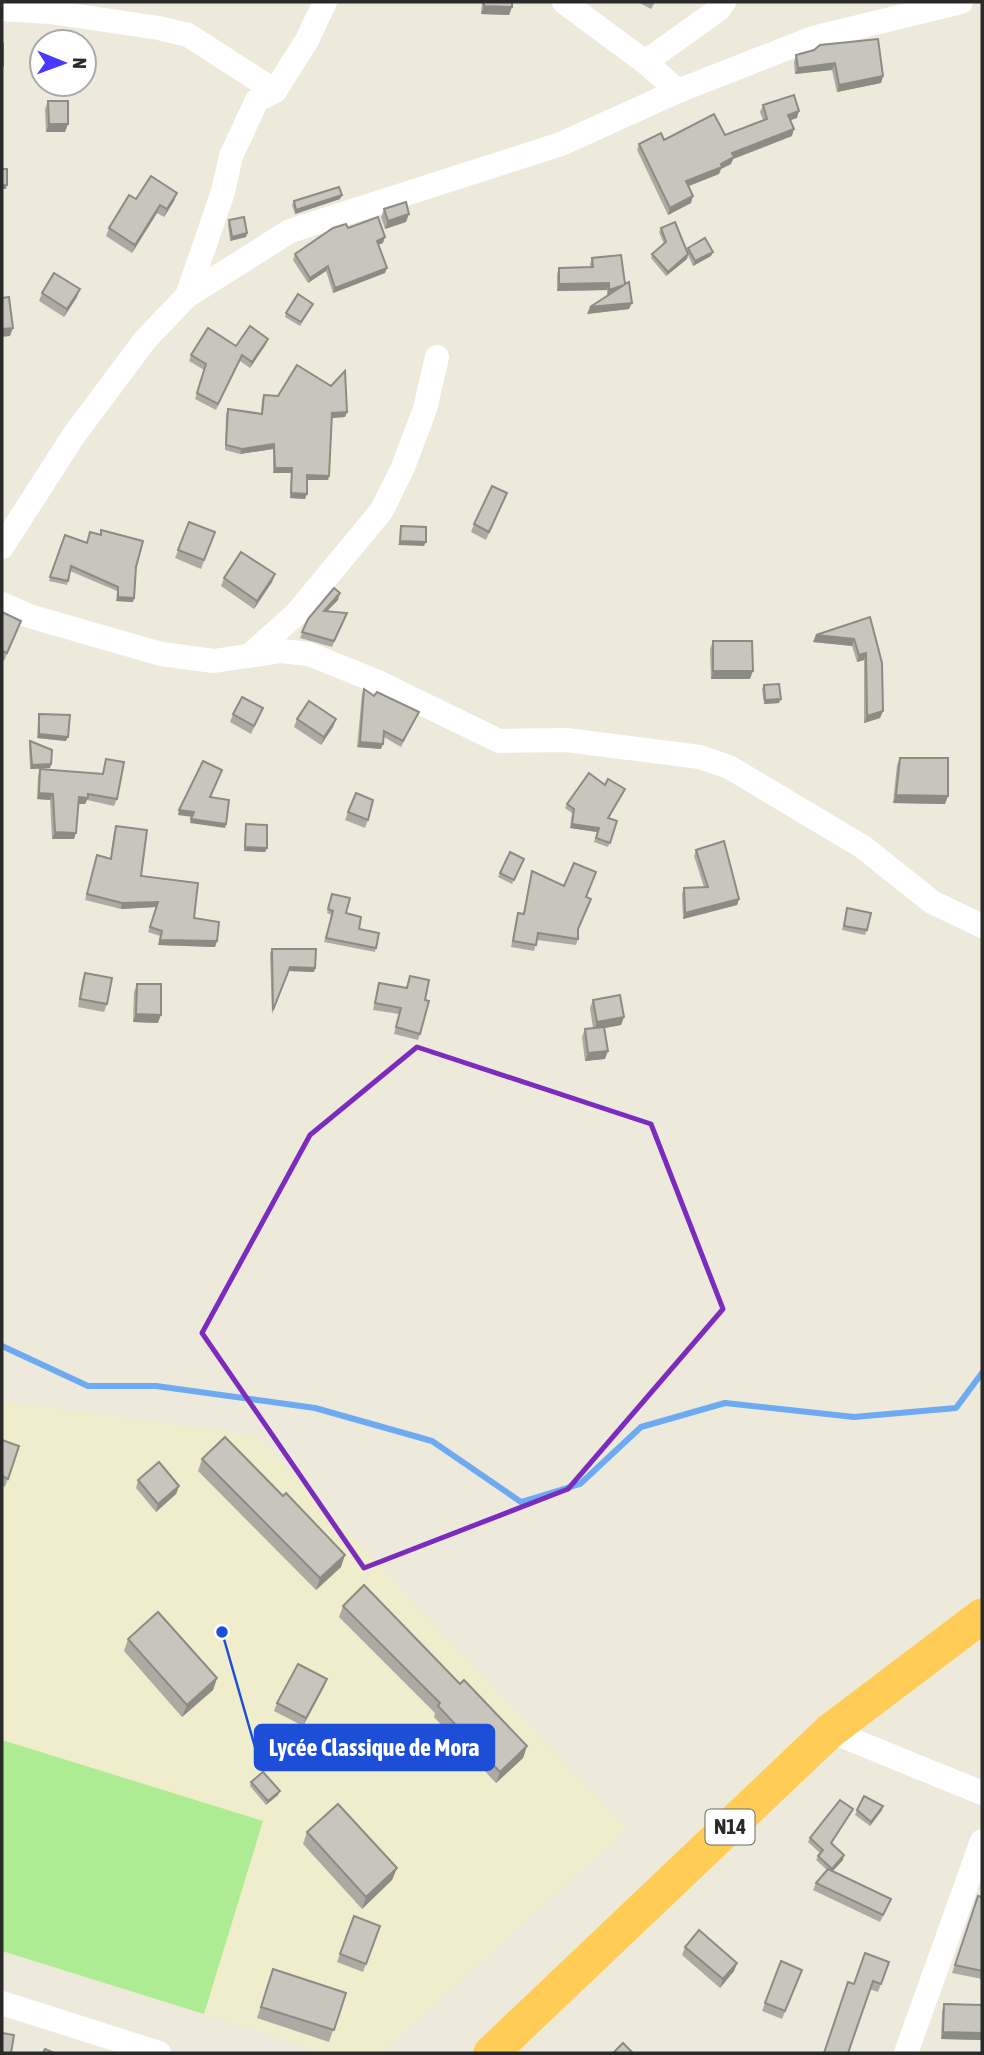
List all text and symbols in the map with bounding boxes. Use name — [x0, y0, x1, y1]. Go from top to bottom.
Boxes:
north arrow — [28, 28, 98, 98]
text: N — [69, 57, 91, 69]
callout: Lycée Classique de Mora — [255, 1725, 494, 1770]
text: Lycée Classique de Mora — [269, 1734, 479, 1761]
road number: N14 — [706, 1810, 754, 1844]

